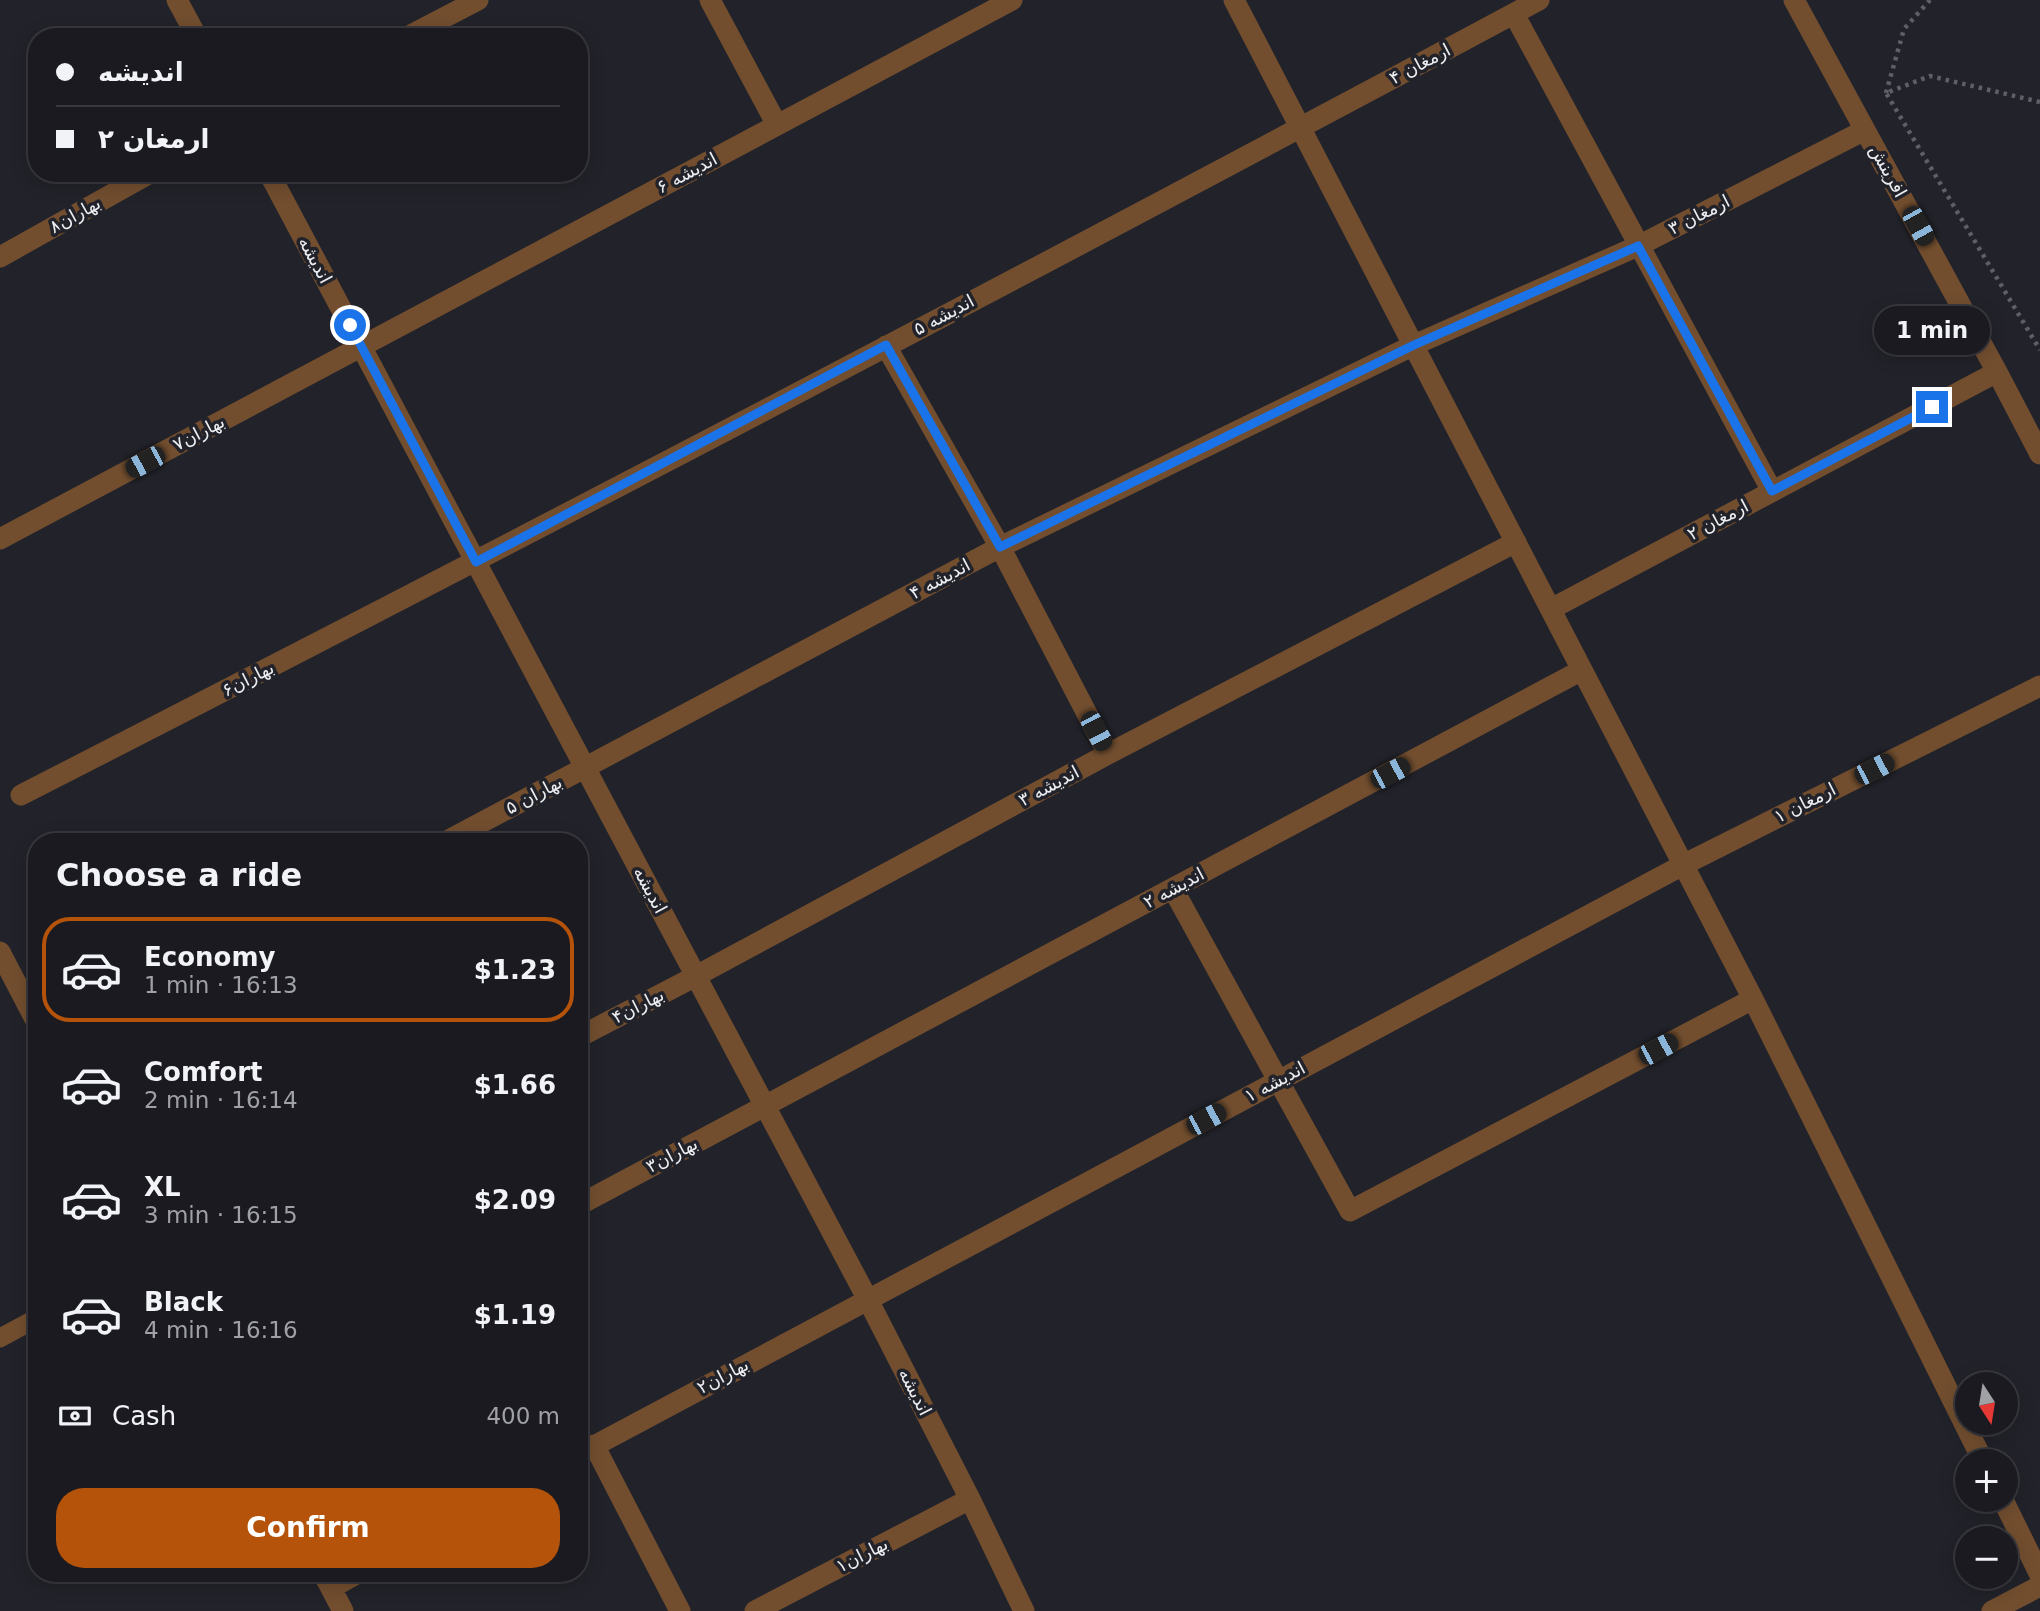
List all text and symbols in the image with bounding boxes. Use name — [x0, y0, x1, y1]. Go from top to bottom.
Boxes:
street label: ارمغان ۴ — [1386, 39, 1454, 88]
text: اندیشه — [98, 57, 184, 87]
text: ارمغان ۲ — [98, 124, 210, 154]
street label: افرینش — [1865, 141, 1911, 201]
street label: اندیشه ۶ — [653, 148, 721, 197]
street label: ارمغان ۳ — [1665, 190, 1733, 239]
street label: بهاران۸ — [45, 192, 105, 238]
car — [1899, 203, 1938, 249]
street label: اندیشه — [294, 233, 336, 287]
street label: اندیشه ۵ — [910, 290, 978, 339]
callout: 1 min — [1874, 306, 1990, 354]
route start — [334, 309, 366, 341]
text: 1 min — [1896, 317, 1968, 343]
route end — [1916, 391, 1948, 423]
street label: بهاران۷ — [169, 410, 229, 456]
car — [122, 443, 169, 481]
street label: ارمغان ۲ — [1684, 495, 1752, 544]
street label: اندیشه ۴ — [906, 554, 974, 603]
street label: بهاران۶ — [218, 657, 278, 701]
car — [1077, 708, 1116, 754]
car — [1851, 750, 1898, 788]
car — [1367, 754, 1414, 792]
street label: اندیشه ۳ — [1015, 761, 1083, 810]
street label: بهاران ۵ — [502, 771, 566, 819]
street label: ارمغان ۱ — [1771, 778, 1839, 827]
text: Choose a ride — [56, 856, 302, 894]
street label: اندیشه — [629, 863, 671, 917]
street label: اندیشه ۲ — [1140, 863, 1208, 912]
icon: car — [60, 938, 123, 1001]
text: Economy — [144, 942, 275, 972]
text: $1.23 — [474, 955, 556, 985]
text: 1 min · 16:13 — [144, 972, 298, 998]
street label: بهاران۴ — [608, 984, 668, 1028]
car — [1635, 1030, 1682, 1068]
icon: car — [60, 1053, 123, 1116]
text: Comfort — [144, 1057, 262, 1087]
street label: اندیشه ۱ — [1241, 1057, 1309, 1106]
text: $1.66 — [474, 1070, 556, 1100]
text: 2 min · 16:14 — [144, 1087, 298, 1113]
car — [1183, 1100, 1230, 1138]
street label: بهاران۳ — [642, 1132, 702, 1178]
icon: car — [60, 1168, 123, 1231]
text: XL — [144, 1172, 181, 1202]
text: $2.09 — [474, 1185, 556, 1215]
text: 3 min · 16:15 — [144, 1202, 298, 1228]
icon: car — [60, 1283, 123, 1346]
text: Black — [144, 1287, 223, 1317]
text: $1.19 — [474, 1300, 556, 1330]
text: 4 min · 16:16 — [144, 1317, 298, 1343]
street label: بهاران۲ — [693, 1353, 753, 1399]
street label: اندیشه — [895, 1365, 936, 1419]
north arrow — [1955, 1372, 2018, 1435]
map controls — [1955, 1372, 2018, 1589]
icon: cash — [56, 1397, 94, 1435]
text: Cash — [112, 1401, 176, 1431]
text: 400 m — [486, 1403, 560, 1429]
button: + — [1955, 1449, 2018, 1512]
button: Confirm — [56, 1488, 560, 1568]
button: − — [1955, 1526, 2018, 1589]
street label: بهاران۱ — [832, 1533, 892, 1577]

